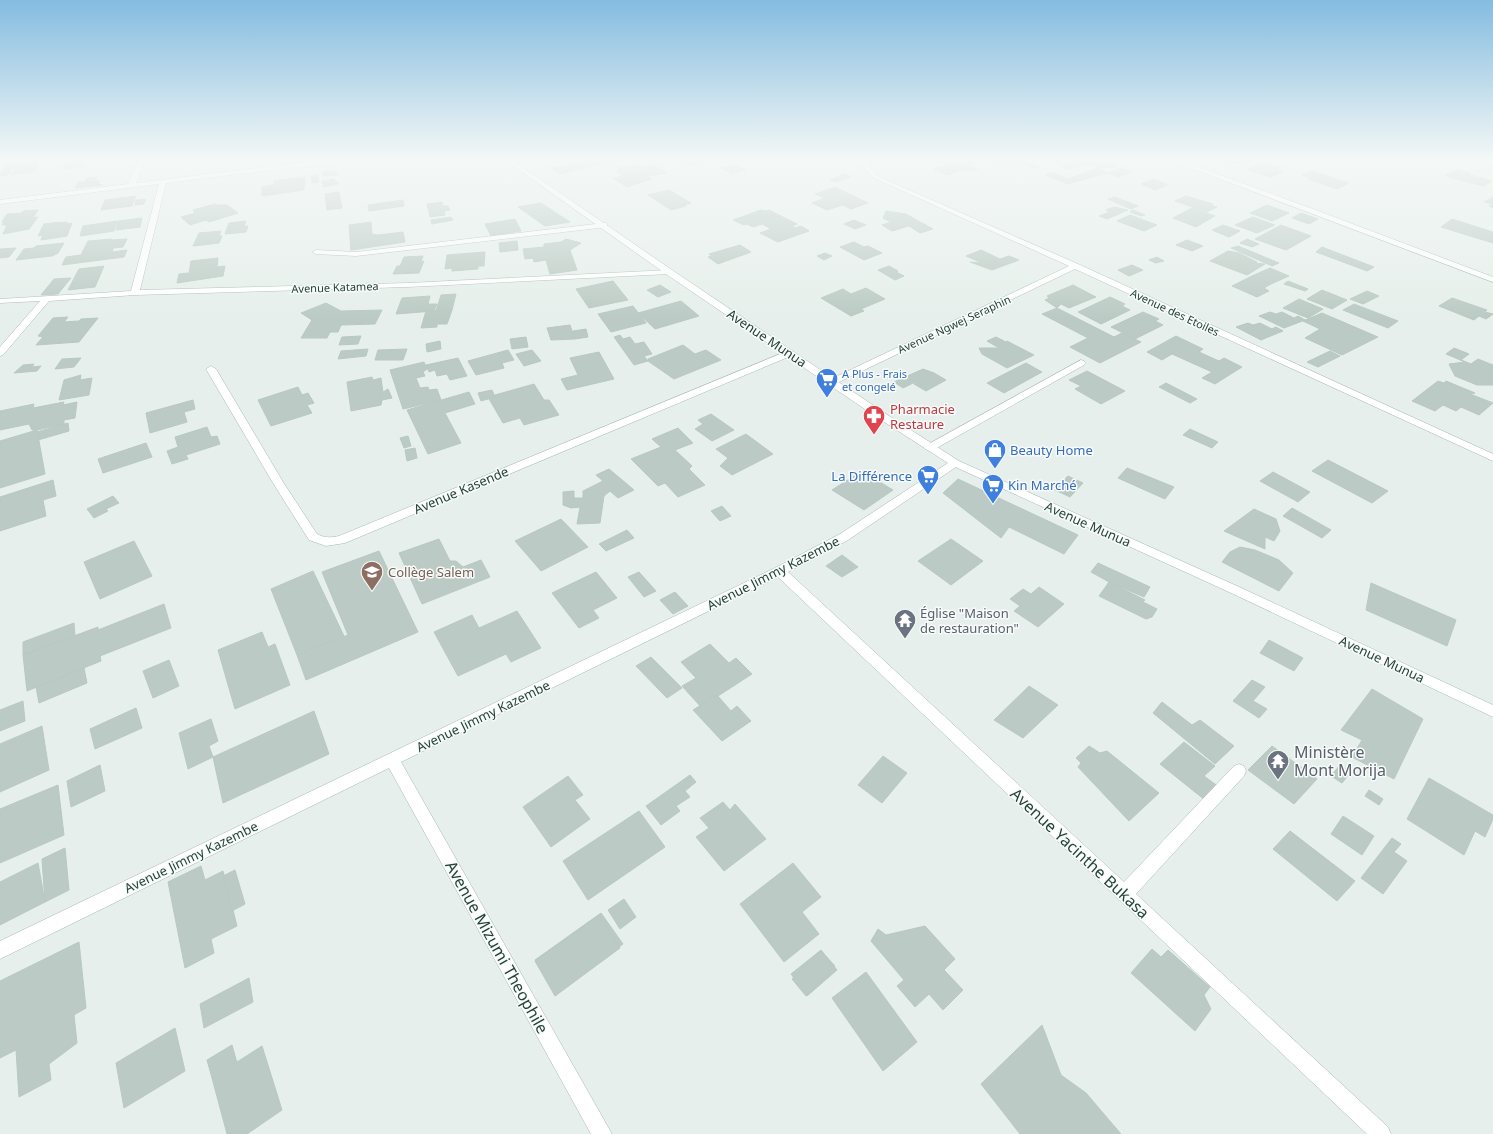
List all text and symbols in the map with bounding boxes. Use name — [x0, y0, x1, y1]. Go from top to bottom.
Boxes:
street label: Avenue Katamea — [291, 278, 379, 296]
street label: Avenue des Etoiles — [1128, 285, 1222, 339]
street label: Avenue Ngwej Seraphin — [895, 291, 1013, 357]
street label: Avenue Munua — [724, 305, 810, 371]
supermarket icon: A Plus - Frais et congelé — [814, 366, 840, 399]
place label: A Plus - Frais et congelé — [842, 366, 907, 394]
place label: Pharmacie Restaure — [890, 400, 955, 433]
pharmacy icon: Pharmacie Restaure — [861, 403, 887, 436]
shop icon: Beauty Home — [982, 437, 1008, 470]
place label: Beauty Home — [1010, 441, 1093, 459]
street label: Avenue Kasende — [411, 462, 511, 518]
supermarket icon: La Différence — [915, 463, 941, 496]
place label: La Différence — [831, 467, 912, 485]
supermarket icon: Kin Marché — [980, 472, 1006, 505]
place label: Kin Marché — [1008, 476, 1077, 494]
street label: Avenue Munua — [1042, 497, 1134, 551]
street label: Avenue Jimmy Kazembe — [704, 532, 842, 614]
school or university icon: Collège Salem — [359, 559, 385, 592]
place label: Collège Salem — [388, 563, 474, 581]
place label: Église "Maison de restauration" — [920, 604, 1019, 637]
temple icon: Église "Maison de restauration" — [892, 607, 918, 640]
street label: Avenue Munua — [1336, 631, 1428, 687]
street label: Avenue Jimmy Kazembe — [413, 676, 553, 756]
place label: Ministère Mont Morija — [1294, 741, 1386, 781]
temple icon: Ministère Mont Morija — [1265, 748, 1291, 781]
street label: Avenue Yacinthe Bukasa — [1006, 783, 1154, 923]
street label: Avenue Jimmy Kazembe — [121, 817, 261, 897]
street label: Avenue Mizumi Theophile — [440, 857, 554, 1037]

